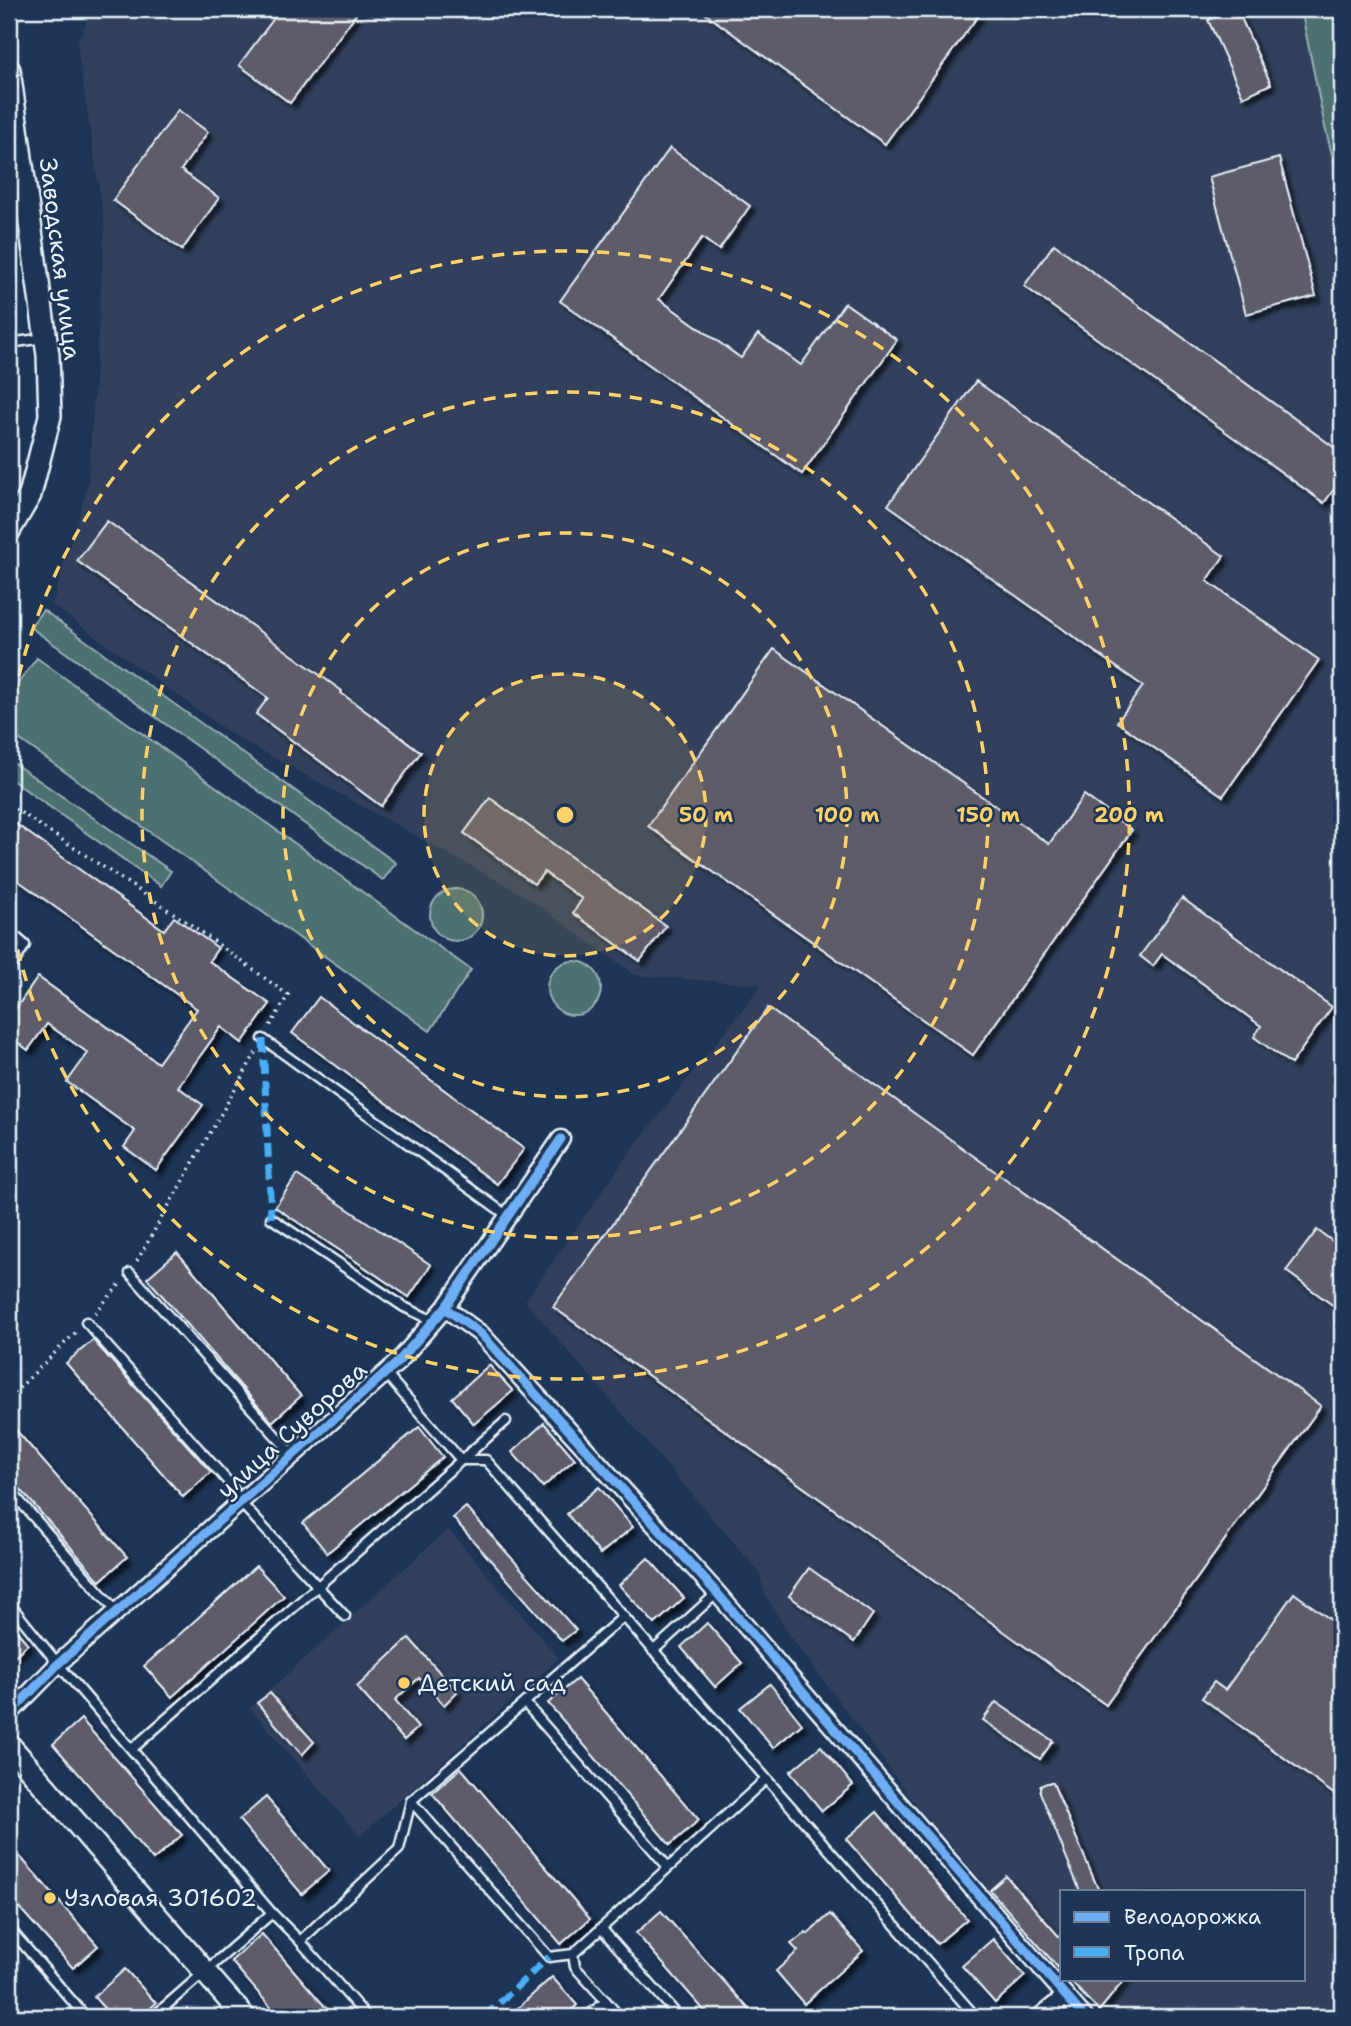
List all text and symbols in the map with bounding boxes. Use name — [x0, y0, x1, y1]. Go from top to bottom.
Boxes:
street label: Заводская улица — [32, 156, 88, 362]
text: 50 m — [679, 801, 733, 829]
text: 100 m — [815, 801, 879, 829]
text: 150 m — [956, 801, 1020, 829]
text: 200 m — [1094, 801, 1164, 829]
centre of rings — [553, 803, 577, 827]
street label: улица Суворова — [210, 1354, 374, 1506]
place label: Детский сад — [418, 1667, 566, 1699]
marker: Детский сад — [396, 1675, 412, 1691]
place label: Узловая 301602 — [64, 1882, 257, 1914]
marker: Узловая 301602 — [42, 1890, 58, 1906]
legend — [1060, 1890, 1306, 1980]
text: Велодорожка — [1124, 1903, 1261, 1931]
text: Тропа — [1124, 1939, 1184, 1967]

